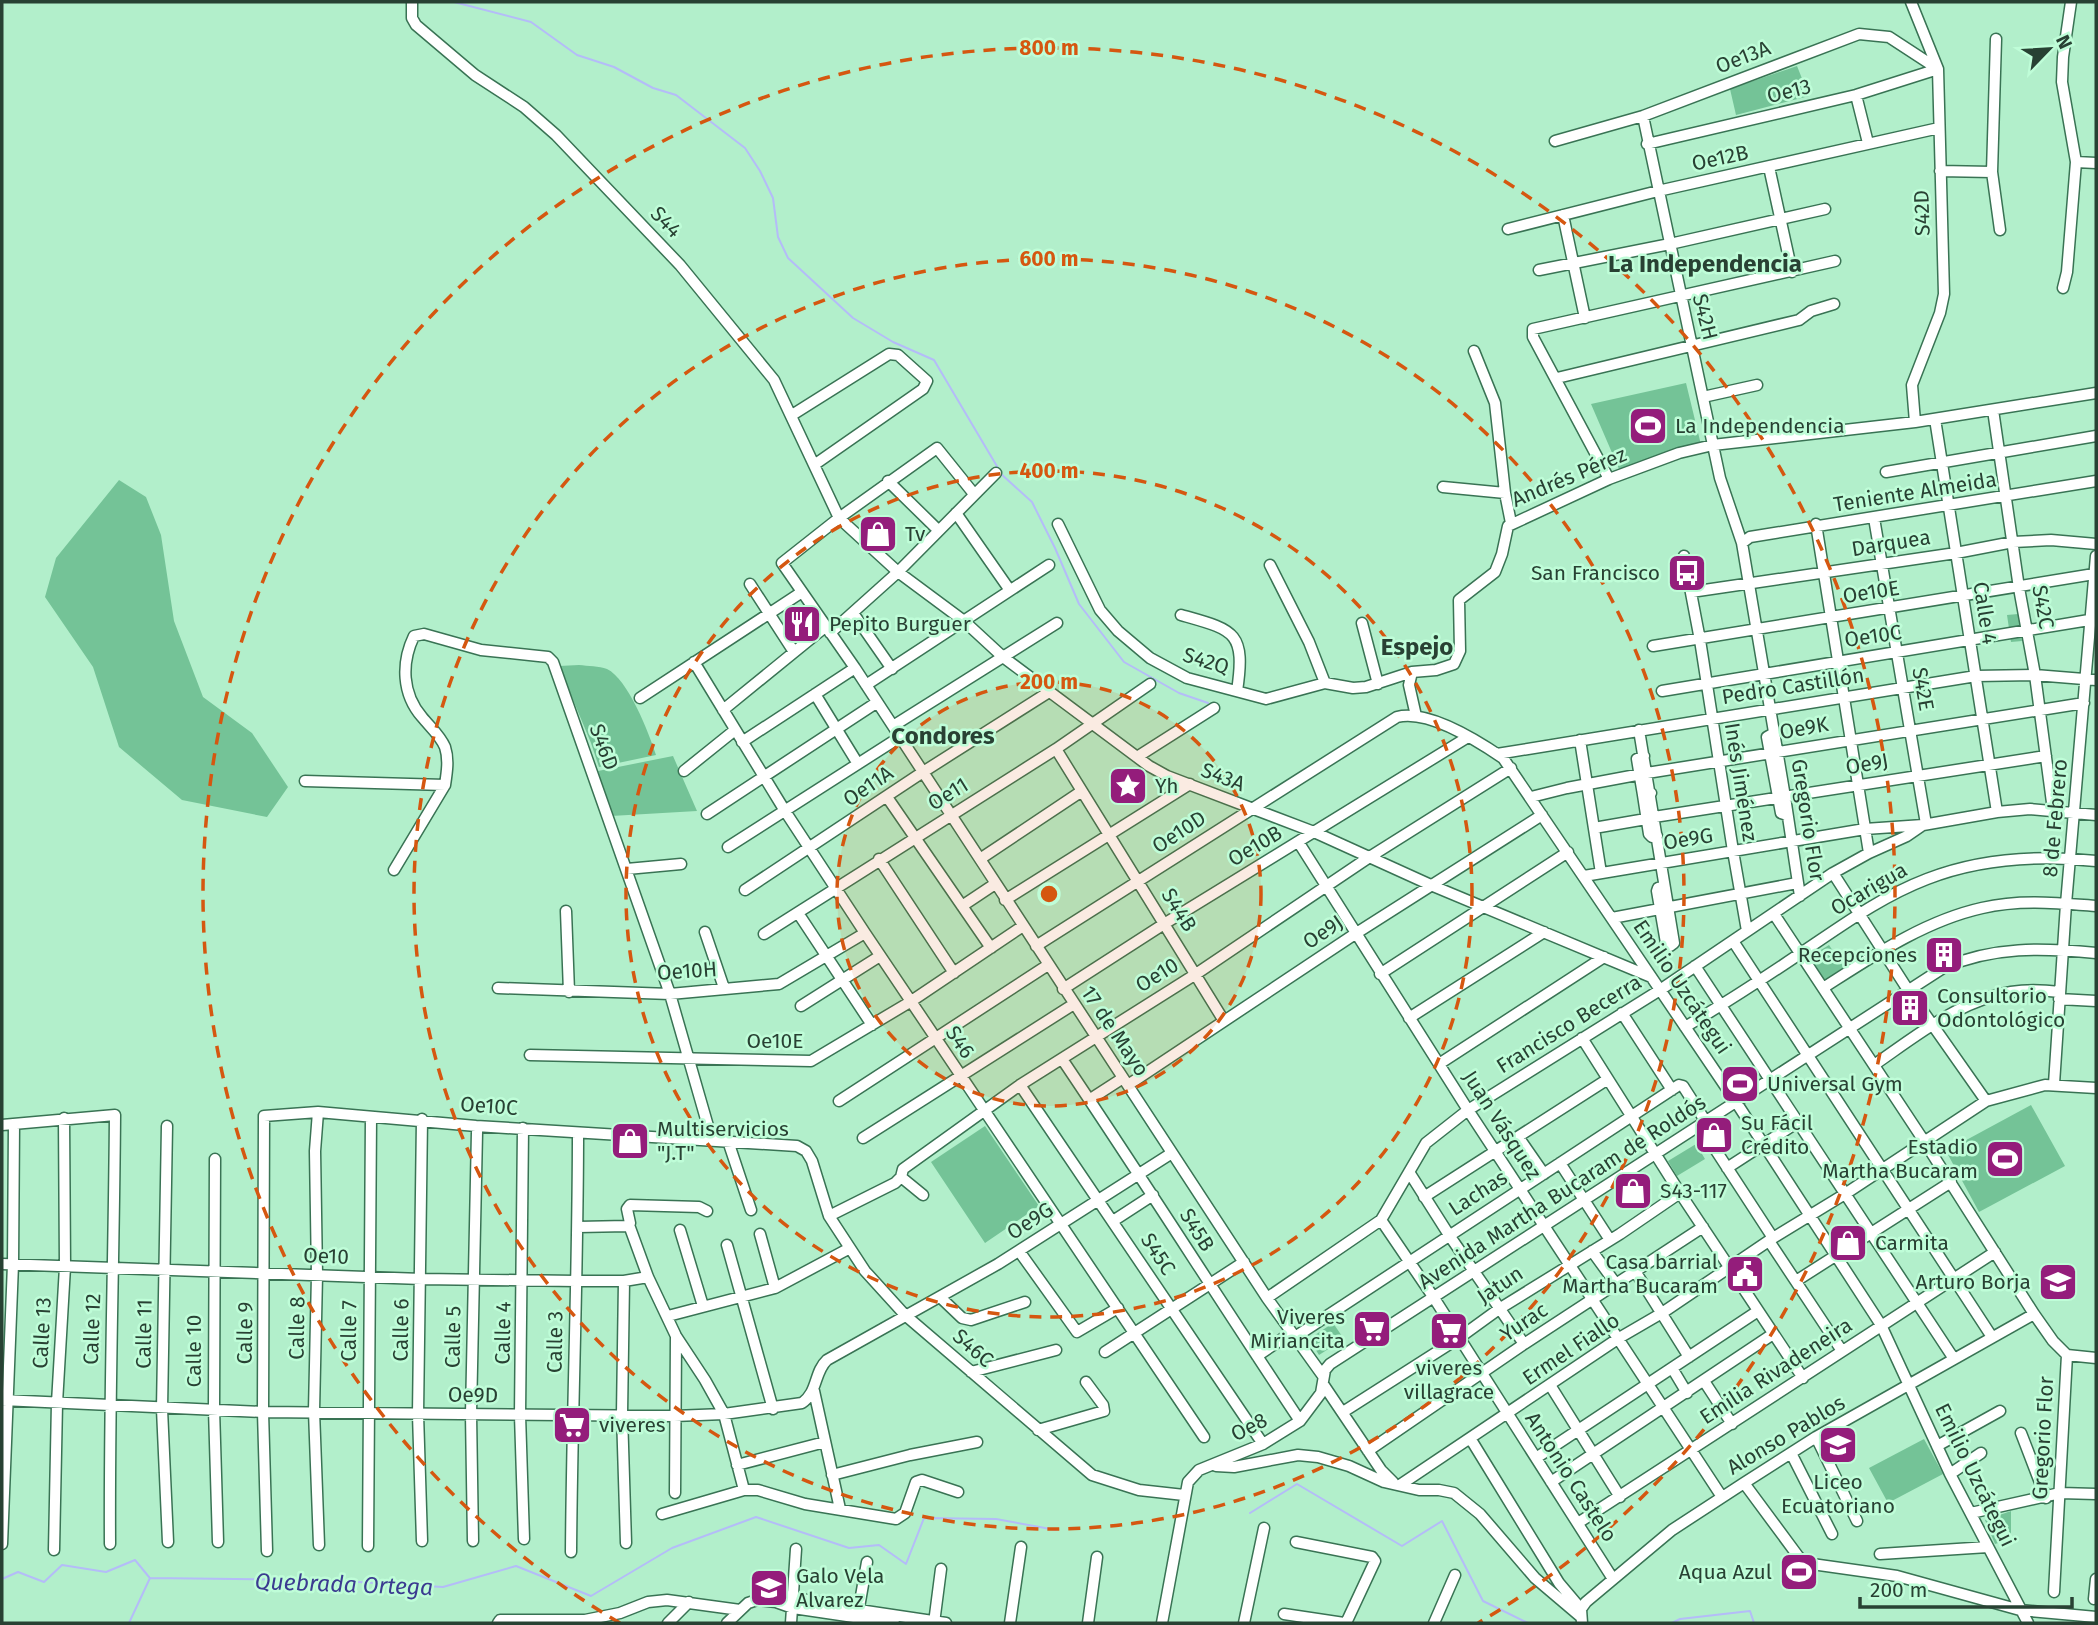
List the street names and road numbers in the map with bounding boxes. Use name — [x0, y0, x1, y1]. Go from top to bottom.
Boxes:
street label: Oe13A — [1712, 35, 1774, 79]
street label: Oe13 — [1764, 73, 1814, 109]
street label: Oe12B — [1689, 139, 1751, 177]
street label: S42D — [1908, 189, 1936, 237]
street label: S44 — [645, 201, 687, 243]
street label: S42H — [1687, 291, 1723, 343]
street label: Andrés Pérez — [1508, 441, 1630, 513]
street label: Teniente Almeida — [1832, 466, 1998, 518]
street label: Darquea — [1850, 524, 1932, 562]
street label: Oe10E — [1841, 575, 1901, 609]
street label: Calle 4 — [1967, 580, 2003, 646]
street label: S42C — [2026, 583, 2060, 631]
street label: Oe10C — [1843, 619, 1904, 653]
street label: S42Q — [1180, 642, 1232, 680]
street label: Pedro Castillón — [1720, 662, 1866, 710]
street label: S42E — [1906, 665, 1940, 713]
street label: Oe9K — [1778, 711, 1831, 745]
street label: S46D — [584, 720, 624, 774]
street label: Inés Jiménez — [1719, 721, 1763, 843]
street label: Oe9J — [1844, 747, 1890, 781]
street label: S43A — [1197, 757, 1249, 797]
street label: Gregorio Flor — [1786, 757, 1830, 883]
street label: 8 de Febrero — [2037, 758, 2073, 878]
street label: Oe11A — [838, 760, 898, 812]
street label: Oe11 — [923, 772, 973, 816]
street label: Oe10D — [1147, 805, 1211, 859]
street label: Oe10B — [1223, 820, 1287, 872]
street label: Oe9G — [1661, 822, 1715, 856]
street label: Ocarigua — [1826, 857, 1912, 921]
street label: S44B — [1156, 883, 1202, 937]
street label: Oe9J — [1298, 909, 1348, 955]
street label: Emilio Uzcátegui — [1627, 915, 1737, 1059]
street label: Oe10 — [1131, 952, 1183, 998]
street label: Oe10H — [656, 956, 718, 986]
street label: Francisco Becerra — [1492, 969, 1646, 1079]
street label: 17 de Mayo — [1075, 981, 1155, 1081]
street label: S46 — [940, 1021, 980, 1063]
street label: Oe10E — [747, 1028, 803, 1054]
street label: Juan Vásquez — [1457, 1065, 1547, 1185]
street label: Avenida Martha Bucaram de Roldós — [1413, 1089, 1711, 1295]
street label: Oe10C — [459, 1091, 519, 1121]
street label: Lachas — [1444, 1164, 1513, 1222]
street label: Oe9G — [1002, 1196, 1058, 1246]
street label: S45B — [1174, 1204, 1220, 1256]
street label: S45C — [1135, 1228, 1181, 1280]
street label: Oe10 — [303, 1242, 349, 1270]
street label: Jatun — [1472, 1260, 1528, 1310]
street label: Calle 12 — [78, 1293, 106, 1365]
street label: Calle 8 — [283, 1296, 311, 1360]
street label: Calle 13 — [27, 1297, 57, 1369]
street label: Yurac — [1495, 1297, 1553, 1347]
street label: Calle 6 — [387, 1298, 415, 1362]
street label: Calle 11 — [130, 1299, 158, 1369]
street label: Calle 7 — [335, 1300, 363, 1362]
street label: Calle 9 — [231, 1301, 259, 1365]
street label: Calle 4 — [489, 1301, 517, 1365]
street label: Calle 5 — [439, 1306, 467, 1368]
street label: Ermel Fiallo — [1518, 1307, 1624, 1391]
street label: Calle 3 — [541, 1311, 569, 1373]
street label: Emilia Rivadeneira — [1695, 1312, 1857, 1430]
street label: Calle 10 — [181, 1315, 207, 1387]
street label: S46C — [947, 1323, 999, 1373]
street label: Gregorio Flor — [2027, 1376, 2059, 1500]
street label: Oe9D — [448, 1382, 498, 1408]
street label: Alonso Pablos — [1722, 1389, 1850, 1480]
street label: Emilio Uzcátegui — [1929, 1399, 2021, 1551]
street label: Oe8 — [1226, 1407, 1272, 1447]
street label: Antonio Castelo — [1519, 1407, 1623, 1547]

